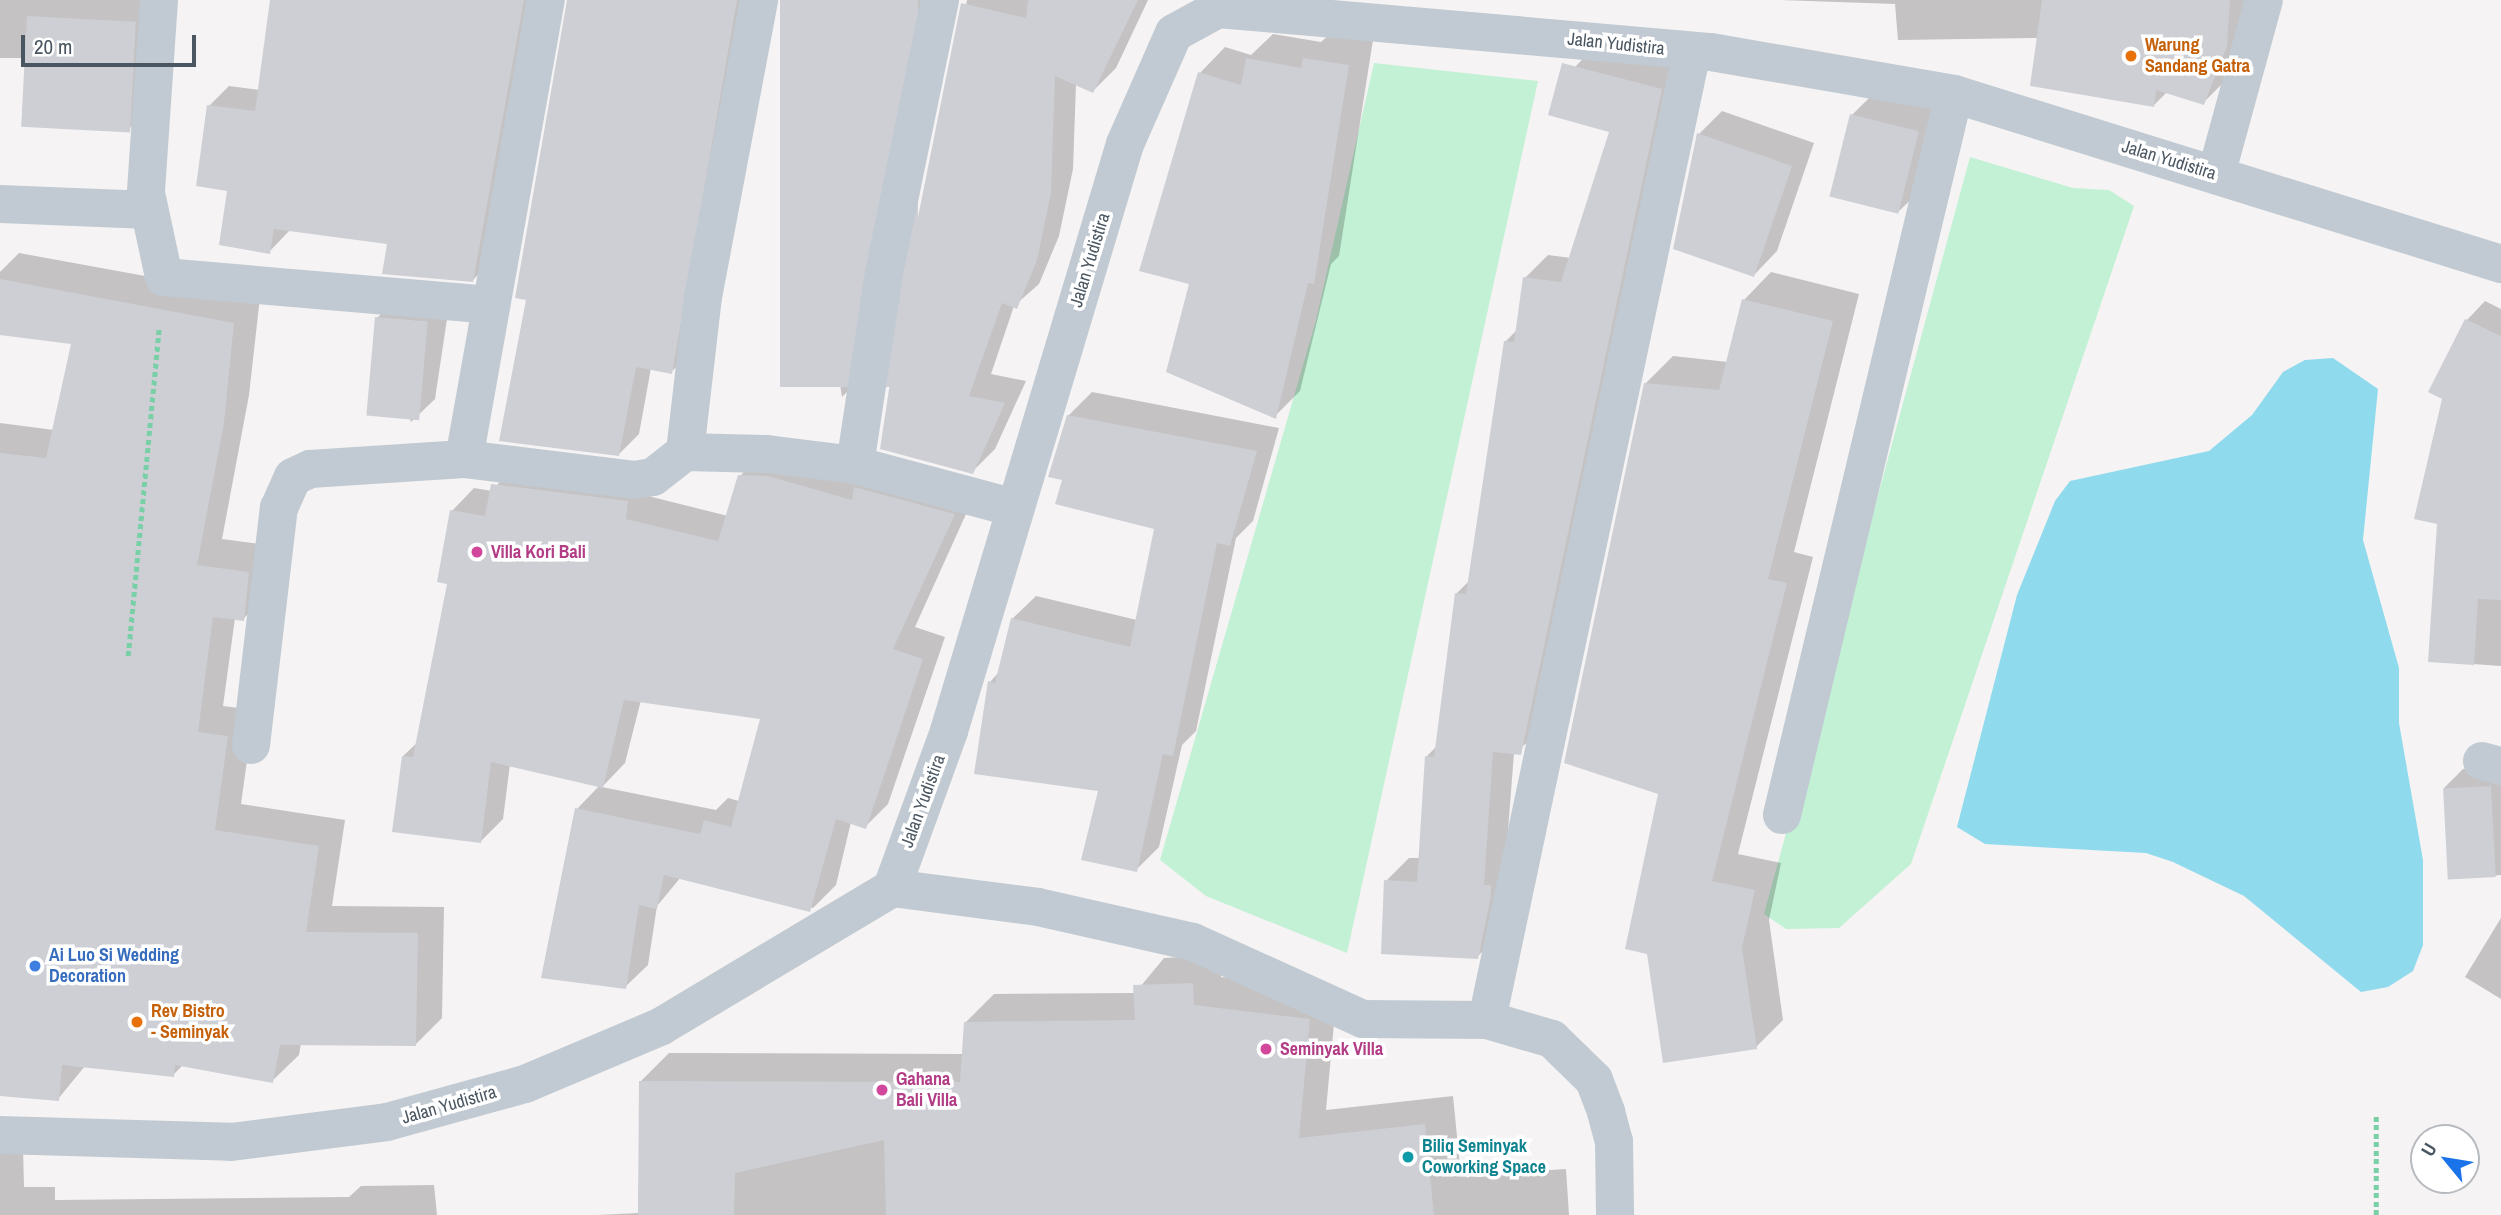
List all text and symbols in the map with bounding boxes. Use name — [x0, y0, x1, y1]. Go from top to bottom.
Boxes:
scale bar — [24, 21, 200, 65]
street label: Jalan Yudistira — [1566, 28, 1666, 60]
text: 20 m — [34, 32, 72, 61]
place label: Warung Sandang Gatra — [2145, 35, 2250, 78]
marker: Warung Sandang Gatra — [2123, 48, 2139, 64]
street label: Jalan Yudistira — [2119, 135, 2219, 185]
street label: Jalan Yudistira — [1065, 210, 1115, 310]
place label: Villa Kori Bali — [491, 541, 586, 563]
marker: Villa Kori Bali — [469, 544, 485, 560]
street label: Jalan Yudistira — [896, 751, 950, 851]
place label: Ai Luo Si Wedding Decoration — [49, 945, 179, 988]
marker: Ai Luo Si Wedding Decoration — [27, 958, 43, 974]
place label: Rev Bistro - Seminyak — [151, 1001, 229, 1044]
marker: Rev Bistro - Seminyak — [129, 1014, 145, 1030]
place label: Seminyak Villa — [1280, 1038, 1383, 1060]
marker: Seminyak Villa — [1258, 1041, 1274, 1057]
place label: Gahana Bali Villa — [896, 1069, 957, 1112]
street label: Jalan Yudistira — [399, 1081, 499, 1129]
marker: Gahana Bali Villa — [874, 1082, 890, 1098]
north arrow — [2410, 1124, 2480, 1194]
place label: Biliq Seminyak Coworking Space — [1422, 1136, 1546, 1178]
text: U — [2414, 1138, 2443, 1161]
marker: Biliq Seminyak Coworking Space — [1400, 1149, 1416, 1165]

